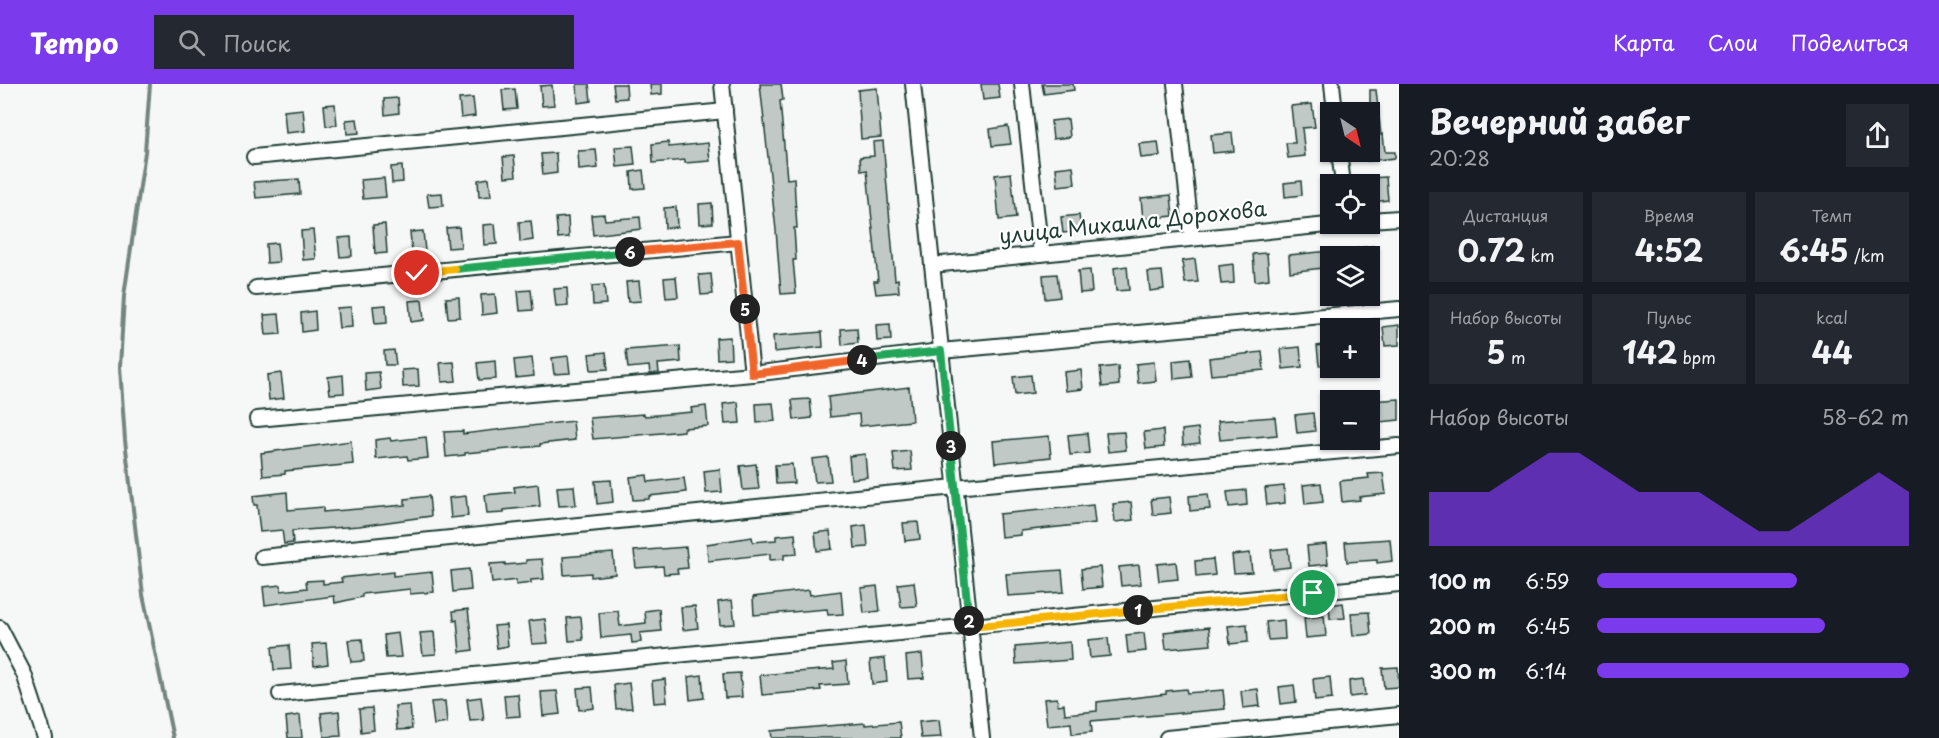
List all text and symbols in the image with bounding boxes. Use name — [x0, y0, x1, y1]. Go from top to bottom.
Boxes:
search box — [154, 15, 574, 69]
text: Tempo — [30, 21, 118, 64]
icon: search — [175, 26, 208, 59]
text: Поиск — [223, 26, 290, 59]
text: Карта — [1613, 26, 1675, 58]
text: Слои — [1708, 26, 1758, 58]
text: Поделиться — [1791, 26, 1909, 58]
text: Вечерний забег — [1429, 95, 1689, 145]
north arrow — [1320, 102, 1380, 162]
map controls — [1320, 102, 1380, 450]
button: share — [1846, 104, 1909, 167]
text: 20:28 — [1429, 143, 1490, 173]
button: locate — [1320, 174, 1380, 234]
street label: улица Михаила Дорохова — [997, 191, 1268, 251]
text: Дистанция — [1464, 203, 1548, 227]
text: Время — [1643, 203, 1695, 227]
text: Темп — [1812, 203, 1852, 227]
text: 0.72 — [1457, 227, 1525, 272]
text: 4:52 — [1635, 227, 1703, 272]
text: 6:45 — [1779, 227, 1849, 272]
pin: 6 — [615, 237, 645, 267]
text: 6 — [624, 240, 636, 264]
text: km — [1525, 243, 1555, 267]
text: /km — [1849, 243, 1885, 267]
button: layers — [1320, 246, 1380, 306]
pin — [391, 247, 442, 298]
icon: check — [400, 256, 433, 289]
pin: 5 — [730, 294, 760, 324]
text: 5 — [740, 297, 750, 321]
text: Набор высоты — [1450, 305, 1562, 329]
text: Пульс — [1646, 305, 1692, 329]
text: kcal — [1816, 305, 1848, 329]
button: + — [1320, 318, 1380, 378]
text: 5 — [1487, 329, 1506, 374]
text: 142 — [1622, 329, 1677, 374]
text: 44 — [1811, 329, 1853, 374]
pin: 4 — [847, 345, 877, 375]
text: m — [1506, 345, 1525, 369]
text: bpm — [1677, 345, 1716, 369]
text: 4 — [857, 348, 867, 372]
button: − — [1320, 390, 1380, 450]
text: Набор высоты — [1429, 402, 1569, 432]
text: 58–62 m — [1822, 402, 1909, 432]
pin: 3 — [936, 431, 966, 461]
text: 3 — [946, 434, 956, 458]
text: 100 m — [1429, 566, 1491, 596]
text: 6:59 — [1525, 566, 1570, 596]
pin — [1287, 567, 1338, 618]
icon: arrive — [1296, 576, 1329, 609]
pin: 1 — [1123, 595, 1153, 625]
text: 1 — [1134, 598, 1142, 622]
pin: 2 — [954, 606, 984, 636]
text: 2 — [963, 609, 975, 633]
text: 200 m — [1429, 611, 1496, 641]
text: 6:45 — [1525, 611, 1570, 641]
text: 300 m — [1429, 656, 1497, 686]
text: 6:14 — [1525, 656, 1567, 686]

